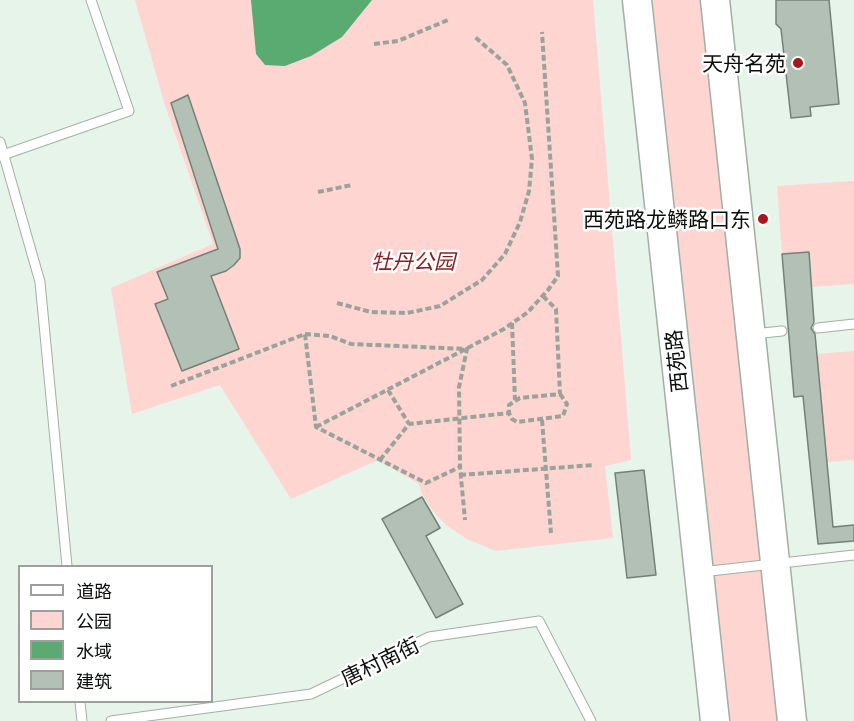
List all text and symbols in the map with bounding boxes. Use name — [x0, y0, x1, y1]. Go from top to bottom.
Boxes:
place label: 天舟名苑 — [702, 50, 786, 76]
marker: 天舟名苑 — [791, 56, 805, 70]
place label: 西苑路龙鳞路口东 — [583, 206, 751, 232]
marker: 西苑路龙鳞路口东 — [756, 212, 770, 226]
park label: 牡丹公园 — [371, 248, 455, 274]
street label: 西苑路 — [660, 328, 692, 394]
legend — [18, 565, 213, 703]
text: 道路 — [76, 577, 112, 603]
text: 公园 — [76, 607, 112, 633]
street label: 唐村南街 — [337, 631, 423, 691]
text: 水域 — [76, 637, 112, 663]
text: 建筑 — [76, 667, 112, 693]

